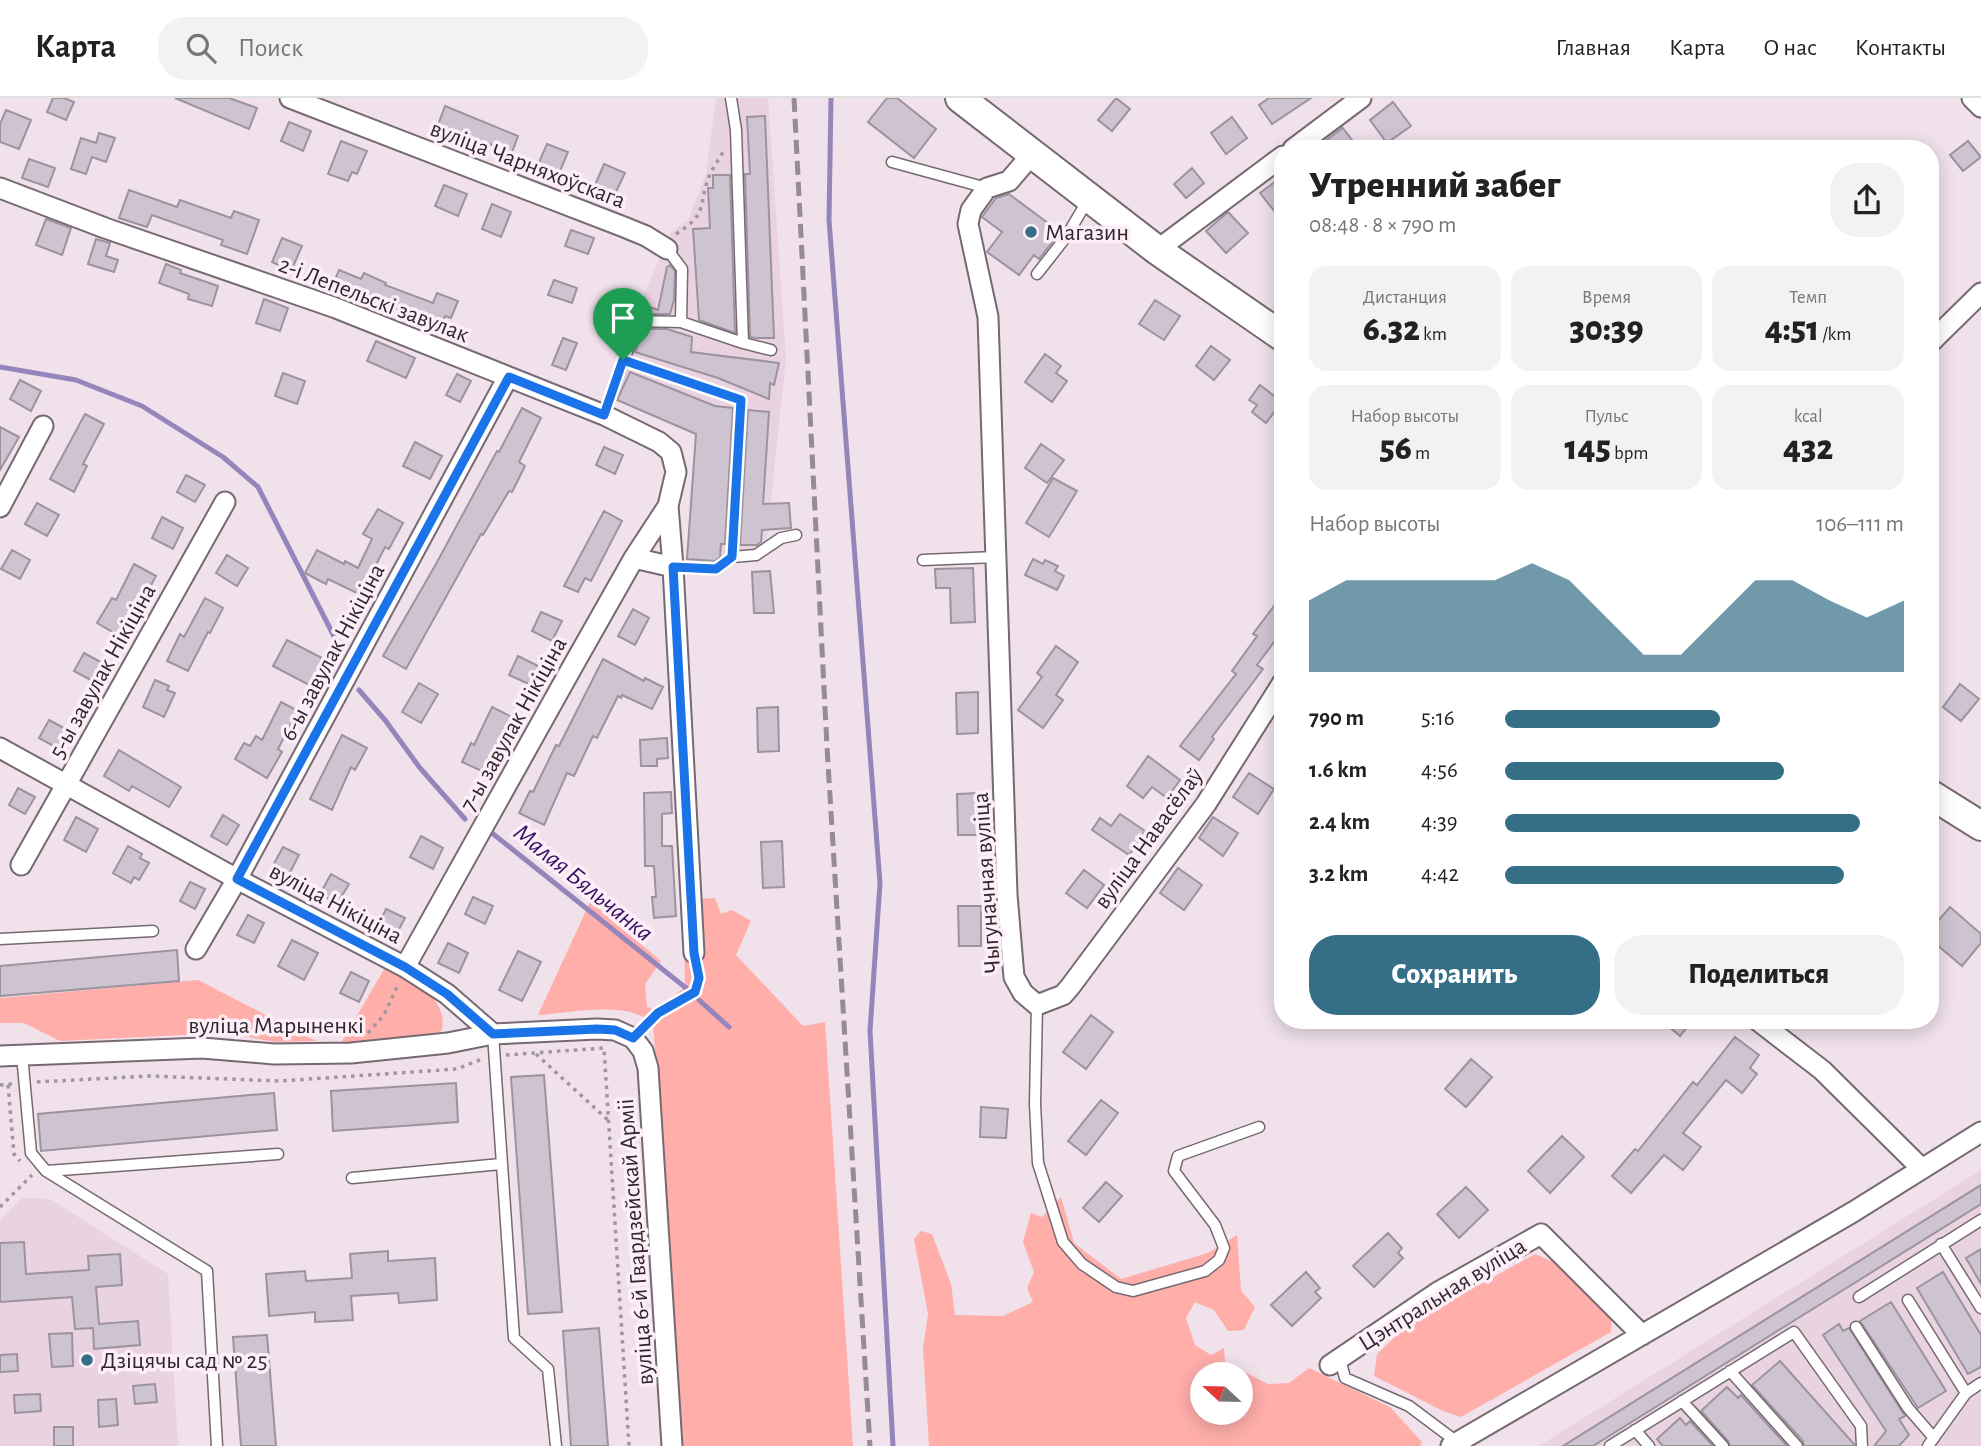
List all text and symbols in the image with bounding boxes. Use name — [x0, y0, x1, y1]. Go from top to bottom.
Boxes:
search box — [158, 17, 648, 80]
icon: search — [182, 29, 220, 67]
text: Карта — [35, 31, 116, 64]
text: Поиск — [238, 35, 303, 61]
text: Главная — [1556, 36, 1631, 60]
text: Карта — [1669, 36, 1725, 60]
text: О нас — [1763, 36, 1817, 60]
text: Контакты — [1855, 36, 1946, 60]
street label: вуліца Чарняхоўскага — [427, 117, 629, 213]
button: share — [1830, 163, 1904, 237]
text: Утренний забег — [1309, 167, 1561, 205]
text: 08:48 · 8 × 790 m — [1309, 214, 1456, 237]
place label: Магазин — [1045, 221, 1129, 245]
marker: Магазин — [1023, 224, 1039, 240]
street label: 2-і Лепельскі завулак — [275, 253, 472, 347]
pin — [593, 288, 653, 360]
text: Дистанция — [1363, 288, 1447, 307]
text: Время — [1582, 288, 1631, 307]
text: Темп — [1789, 288, 1827, 307]
icon: arrive — [604, 299, 642, 337]
text: 6.32 — [1363, 312, 1420, 347]
text: 30:39 — [1569, 312, 1644, 347]
text: 4:51 — [1765, 312, 1819, 347]
text: km — [1420, 325, 1447, 344]
text: /km — [1819, 325, 1851, 344]
text: Набор высоты — [1351, 407, 1459, 426]
text: Пульс — [1584, 407, 1629, 426]
text: kcal — [1794, 407, 1823, 426]
text: 56 — [1379, 431, 1412, 466]
text: 145 — [1565, 431, 1611, 466]
text: 432 — [1783, 431, 1833, 466]
text: m — [1412, 444, 1430, 463]
text: bpm — [1611, 444, 1648, 463]
text: Набор высоты — [1309, 513, 1441, 536]
text: 106–111 m — [1816, 513, 1904, 536]
street label: 6-ы завулак Нікіціна — [276, 560, 390, 745]
street label: 5-ы завулак Нікіціна — [45, 580, 161, 763]
street label: 7-ы завулак Нікіціна — [456, 633, 572, 816]
text: 790 m — [1309, 707, 1364, 730]
text: 5:16 — [1421, 707, 1455, 730]
text: 1.6 km — [1309, 759, 1367, 782]
text: 4:56 — [1421, 759, 1458, 782]
street label: вуліца Навасёлаў — [1090, 763, 1208, 913]
street label: Чыгуначная вуліца — [969, 791, 1005, 974]
text: 2.4 km — [1309, 811, 1370, 834]
text: 4:39 — [1421, 811, 1458, 834]
water label: Малая Бяльчанка — [509, 819, 658, 947]
street label: вуліца Нікіціна — [265, 859, 406, 949]
text: 3.2 km — [1309, 863, 1368, 886]
text: 4:42 — [1421, 863, 1459, 886]
button: Сохранить — [1309, 935, 1600, 1015]
button: Поделиться — [1614, 935, 1904, 1015]
street label: вуліца Марыненкі — [188, 1014, 364, 1038]
street label: вуліца 6-й Гвардзейскай Арміі — [614, 1098, 658, 1386]
street label: Цэнтральная вуліца — [1355, 1234, 1530, 1356]
place label: Дзіцячы сад № 25 — [101, 1349, 267, 1373]
marker: Дзіцячы сад № 25 — [79, 1352, 95, 1368]
north arrow — [1190, 1362, 1253, 1424]
map controls — [1190, 1362, 1253, 1425]

